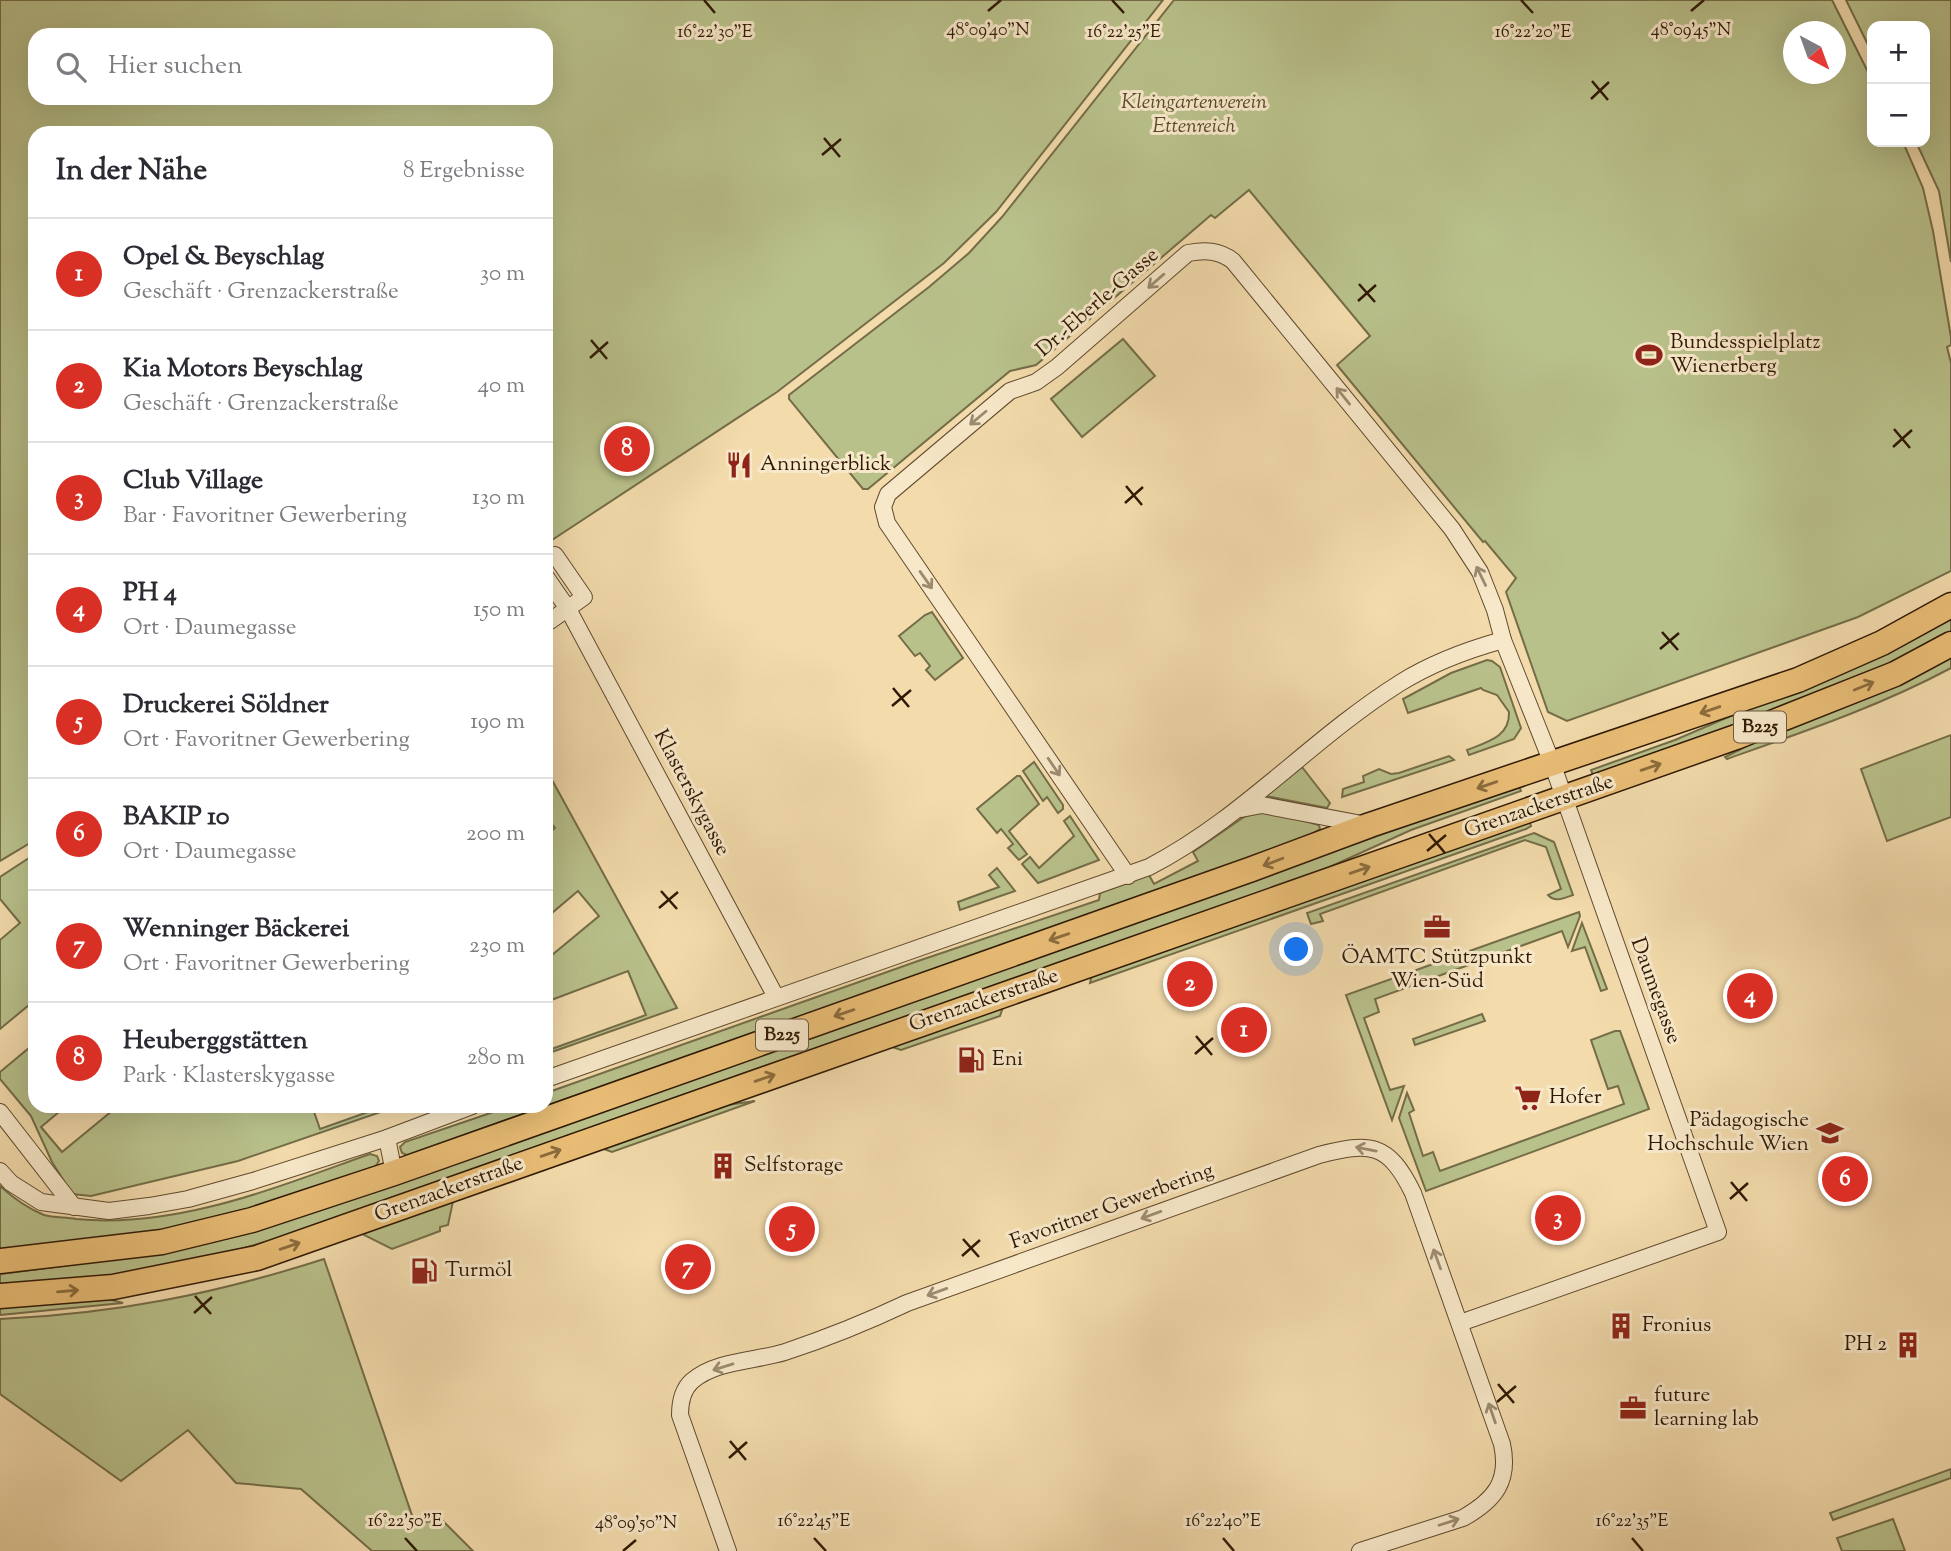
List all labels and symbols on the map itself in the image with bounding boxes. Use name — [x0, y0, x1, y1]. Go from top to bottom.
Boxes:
text: 48°09'40"N — [946, 18, 1030, 44]
text: 48°09'45"N — [1651, 18, 1731, 44]
text: 16°22'30"E — [677, 20, 753, 46]
text: 16°22'25"E — [1087, 20, 1161, 46]
text: 16°22'20"E — [1495, 20, 1571, 46]
north arrow — [1783, 21, 1846, 84]
park label: Kleingartenverein Ettenreich — [1121, 88, 1267, 142]
street label: Dr.-Eberle-Gasse — [1030, 241, 1166, 365]
one-way arrow — [1148, 273, 1166, 289]
place label: Bundesspielplatz Wienerberg — [1670, 328, 1820, 382]
sports icon: Bundesspielplatz Wienerberg — [1634, 340, 1664, 370]
one-way arrow — [1335, 387, 1351, 405]
one-way arrow — [969, 410, 987, 426]
pin: 8 — [604, 423, 650, 475]
restaurant icon: Anningerblick — [724, 450, 754, 480]
place label: Anningerblick — [760, 450, 892, 480]
one-way arrow — [1473, 566, 1487, 587]
one-way arrow — [919, 570, 933, 589]
one-way arrow — [1852, 679, 1874, 692]
one-way arrow — [1699, 704, 1721, 717]
road number: B225 — [1734, 712, 1786, 742]
street label: Klasterskygasse — [645, 724, 737, 862]
one-way arrow — [1047, 757, 1061, 777]
one-way arrow — [1640, 760, 1662, 772]
street label: Grenzackerstraße — [1460, 767, 1618, 847]
one-way arrow — [1477, 780, 1499, 792]
one-way arrow — [1263, 856, 1285, 869]
one-way arrow — [1348, 863, 1370, 875]
office icon: ÖAMTC Stützpunkt Wien-Süd — [1422, 912, 1452, 942]
one-way arrow — [1048, 932, 1070, 944]
your location — [1279, 932, 1313, 966]
street label: Daumegasse — [1622, 934, 1688, 1048]
place label: ÖAMTC Stützpunkt Wien-Süd — [1342, 943, 1532, 997]
pin: 2 — [1167, 958, 1213, 1010]
street label: Grenzackerstraße — [905, 961, 1063, 1041]
pin: 4 — [1727, 970, 1773, 1022]
pin: 1 — [1221, 1004, 1267, 1056]
one-way arrow — [834, 1008, 856, 1020]
road number: B225 — [756, 1020, 808, 1050]
fuel station icon: Eni — [956, 1045, 986, 1075]
place label: Eni — [992, 1045, 1023, 1075]
one-way arrow — [754, 1071, 776, 1083]
supermarket icon: Hofer — [1513, 1083, 1543, 1113]
place label: Hofer — [1549, 1083, 1602, 1113]
place label: Pädagogische Hochschule Wien — [1647, 1106, 1809, 1160]
school or university icon: Pädagogische Hochschule Wien — [1815, 1118, 1845, 1148]
one-way arrow — [1356, 1141, 1378, 1154]
one-way arrow — [539, 1146, 561, 1158]
street label: Grenzackerstraße — [370, 1149, 528, 1231]
building icon: Selfstorage — [708, 1151, 738, 1181]
place label: Selfstorage — [744, 1151, 843, 1181]
pin: 6 — [1822, 1153, 1868, 1205]
street label: Favoritner Gewerbering — [1006, 1156, 1218, 1258]
pin: 3 — [1535, 1192, 1581, 1244]
pin: 5 — [769, 1203, 815, 1255]
one-way arrow — [1140, 1210, 1162, 1222]
one-way arrow — [279, 1239, 301, 1251]
pin: 7 — [665, 1241, 711, 1293]
one-way arrow — [1430, 1249, 1442, 1271]
fuel station icon: Turmöl — [409, 1256, 439, 1286]
place label: Turmöl — [445, 1256, 512, 1286]
one-way arrow — [56, 1284, 79, 1297]
one-way arrow — [926, 1287, 948, 1300]
building icon: Fronius — [1606, 1311, 1636, 1341]
place label: Fronius — [1642, 1311, 1711, 1341]
place label: PH 2 — [1844, 1330, 1887, 1360]
building icon: PH 2 — [1893, 1330, 1923, 1360]
one-way arrow — [712, 1362, 734, 1375]
place label: future learning lab — [1654, 1381, 1759, 1435]
office icon: future learning lab — [1618, 1393, 1648, 1423]
one-way arrow — [1485, 1403, 1497, 1425]
text: 16°22'50"E — [368, 1509, 442, 1535]
text: 16°22'45"E — [778, 1509, 851, 1535]
text: 16°22'40"E — [1185, 1509, 1261, 1535]
text: 16°22'35"E — [1596, 1509, 1669, 1535]
text: 48°09'50"N — [595, 1511, 677, 1537]
one-way arrow — [1437, 1515, 1459, 1528]

